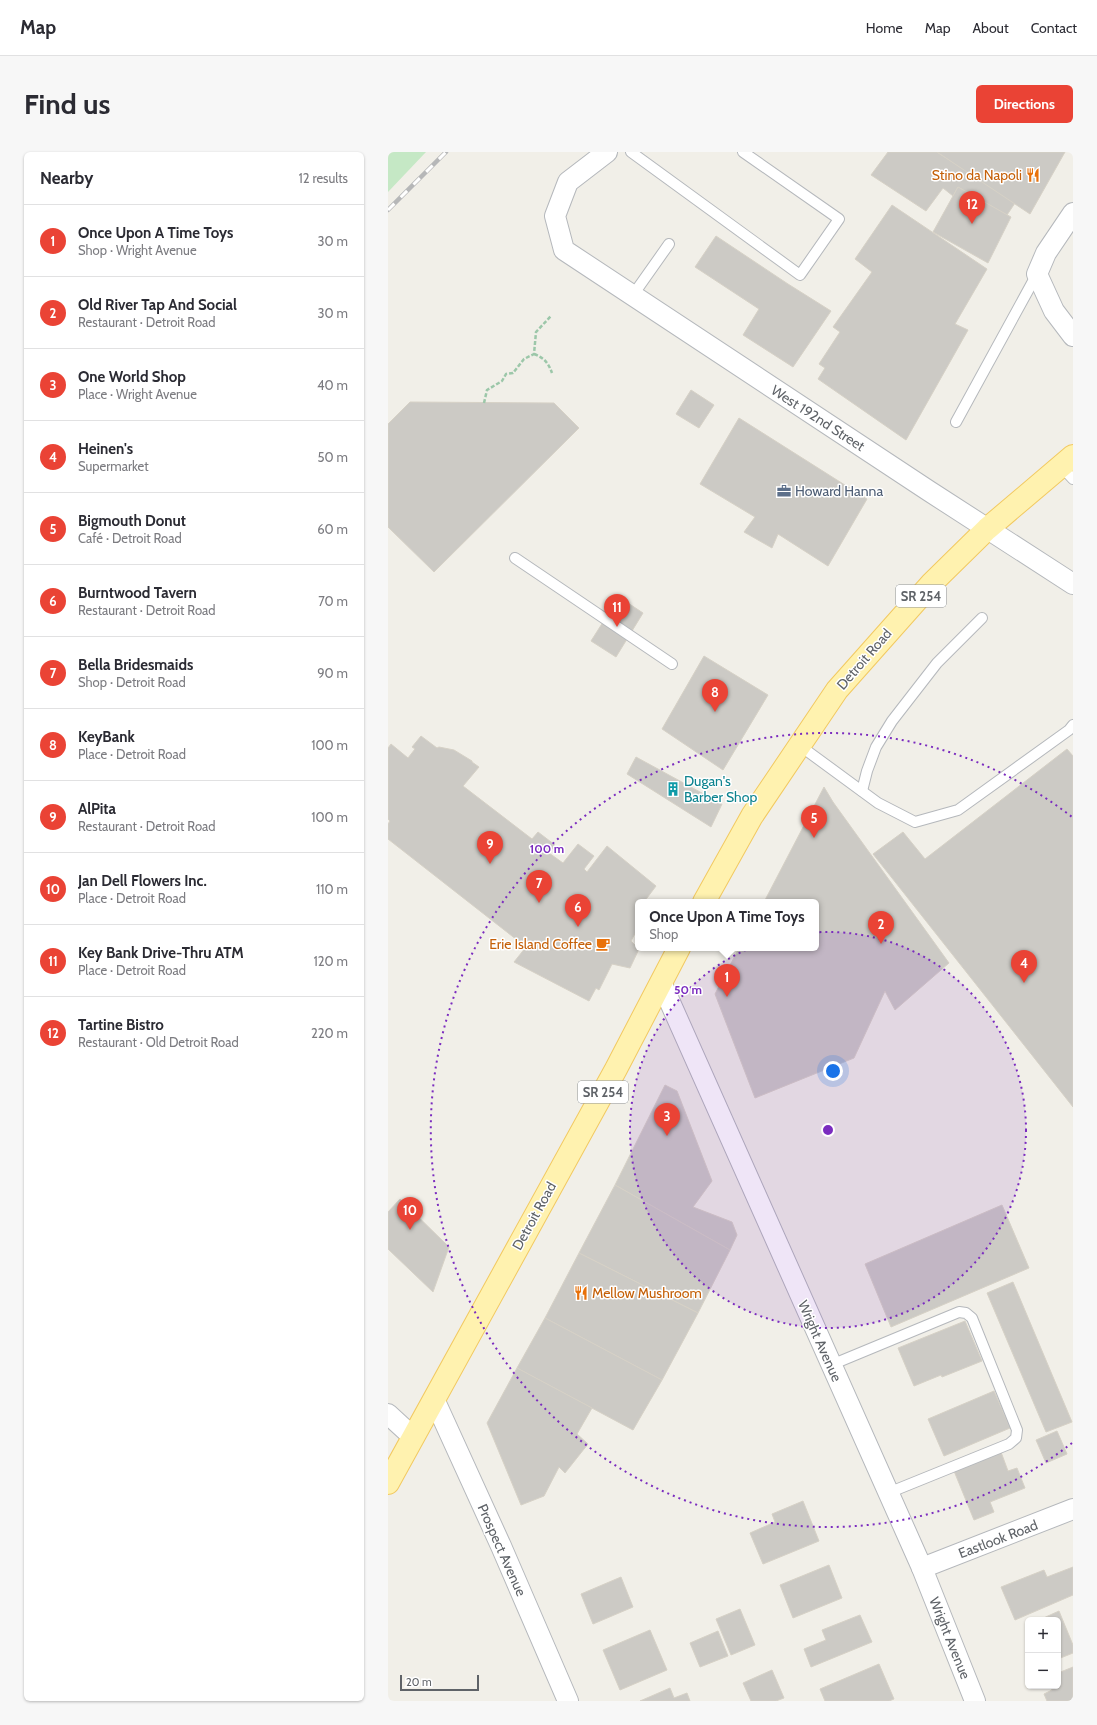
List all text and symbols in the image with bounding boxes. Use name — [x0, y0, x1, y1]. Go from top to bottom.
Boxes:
text: Map — [20, 16, 56, 39]
text: Home — [866, 19, 903, 37]
text: Map — [925, 19, 950, 37]
text: About — [972, 19, 1009, 37]
text: Contact — [1031, 19, 1077, 37]
button: Directions — [976, 85, 1073, 123]
text: Find us — [24, 87, 110, 121]
place label: Stino da Napoli — [932, 166, 1022, 184]
restaurant icon: Stino da Napoli — [1025, 167, 1041, 183]
text: Nearby — [40, 168, 93, 188]
text: 12 results — [298, 170, 348, 186]
pin: 12 — [959, 191, 985, 224]
text: Once Upon A Time Toys — [78, 224, 233, 242]
text: 1 — [51, 233, 55, 249]
text: 30 m — [318, 233, 348, 249]
text: Shop · Wright Avenue — [78, 242, 197, 258]
text: Old River Tap And Social — [78, 296, 237, 314]
text: 2 — [50, 305, 56, 321]
text: 30 m — [318, 305, 348, 321]
text: Restaurant · Detroit Road — [78, 314, 216, 330]
text: One World Shop — [78, 368, 186, 386]
text: 3 — [49, 377, 57, 393]
text: 40 m — [317, 377, 348, 393]
street label: West 192nd Street — [768, 381, 868, 455]
text: Place · Wright Avenue — [78, 386, 197, 402]
text: Heinen's — [78, 440, 133, 458]
text: 4 — [49, 449, 57, 465]
text: 50 m — [318, 449, 348, 465]
text: Supermarket — [78, 458, 149, 474]
place label: Howard Hanna — [795, 482, 883, 500]
office icon: Howard Hanna — [776, 483, 792, 499]
text: Bigmouth Donut — [78, 512, 186, 530]
text: 5 — [50, 521, 56, 537]
text: 60 m — [317, 521, 348, 537]
text: Café · Detroit Road — [78, 530, 182, 546]
text: Burntwood Tavern — [78, 584, 197, 602]
road number: SR 254 — [896, 585, 946, 607]
text: 6 — [49, 593, 57, 609]
text: 70 m — [318, 593, 348, 609]
pin: 11 — [604, 594, 630, 627]
text: Restaurant · Detroit Road — [78, 602, 216, 618]
street label: Detroit Road — [833, 625, 895, 693]
text: Bella Bridesmaids — [78, 656, 193, 674]
text: 7 — [50, 665, 56, 681]
text: 90 m — [317, 665, 348, 681]
text: Shop · Detroit Road — [78, 674, 186, 690]
pin: 8 — [702, 679, 728, 712]
text: KeyBank — [78, 728, 135, 746]
text: 8 — [49, 737, 57, 753]
text: 100 m — [311, 737, 348, 753]
text: Place · Detroit Road — [78, 746, 186, 762]
place label: Dugan's Barber Shop — [684, 772, 757, 806]
building icon: Dugan's Barber Shop — [665, 781, 681, 797]
text: AlPita — [78, 800, 116, 818]
pin: 5 — [801, 805, 827, 838]
text: 9 — [49, 809, 57, 825]
text: 100 m — [311, 809, 348, 825]
text: Restaurant · Detroit Road — [78, 818, 216, 834]
pin: 9 — [477, 831, 503, 864]
text: 100 m — [530, 841, 564, 856]
pin: 7 — [526, 870, 552, 903]
text: Jan Dell Flowers Inc. — [78, 872, 207, 890]
text: 10 — [46, 881, 60, 897]
text: 110 m — [316, 881, 348, 897]
text: Place · Detroit Road — [78, 890, 186, 906]
pin: 6 — [565, 894, 591, 927]
popup — [635, 899, 819, 951]
text: Once Upon A Time Toys — [649, 908, 805, 926]
pin: 2 — [868, 911, 894, 944]
text: Shop — [649, 926, 678, 942]
place label: Erie Island Coffee — [489, 935, 592, 953]
cafe icon: Erie Island Coffee — [595, 936, 611, 952]
text: Key Bank Drive-Thru ATM — [78, 944, 244, 962]
pin: 4 — [1011, 950, 1037, 983]
text: 11 — [48, 953, 58, 969]
text: 120 m — [314, 953, 348, 969]
text: Place · Detroit Road — [78, 962, 186, 978]
pin: 1 — [714, 964, 740, 997]
text: 50 m — [674, 982, 702, 997]
text: Tartine Bistro — [78, 1016, 164, 1034]
text: 12 — [47, 1025, 59, 1041]
text: 220 m — [311, 1025, 348, 1041]
text: Restaurant · Old Detroit Road — [78, 1034, 239, 1050]
your location — [823, 1061, 843, 1081]
road number: SR 254 — [578, 1081, 628, 1103]
pin: 3 — [654, 1103, 680, 1136]
centre of rings — [821, 1123, 835, 1137]
street label: Detroit Road — [508, 1179, 560, 1253]
pin: 10 — [397, 1197, 423, 1230]
place label: Mellow Mushroom — [592, 1284, 702, 1302]
restaurant icon: Mellow Mushroom — [573, 1285, 589, 1301]
street label: Wright Avenue — [794, 1298, 846, 1384]
street label: Prospect Avenue — [474, 1501, 530, 1599]
street label: Eastlook Road — [956, 1516, 1040, 1562]
street label: Wright Avenue — [925, 1594, 975, 1682]
map controls — [1025, 1617, 1061, 1689]
button: + — [1025, 1617, 1061, 1653]
button: − — [1025, 1653, 1061, 1689]
scale bar — [400, 1673, 479, 1692]
text: 20 m — [406, 1675, 432, 1689]

